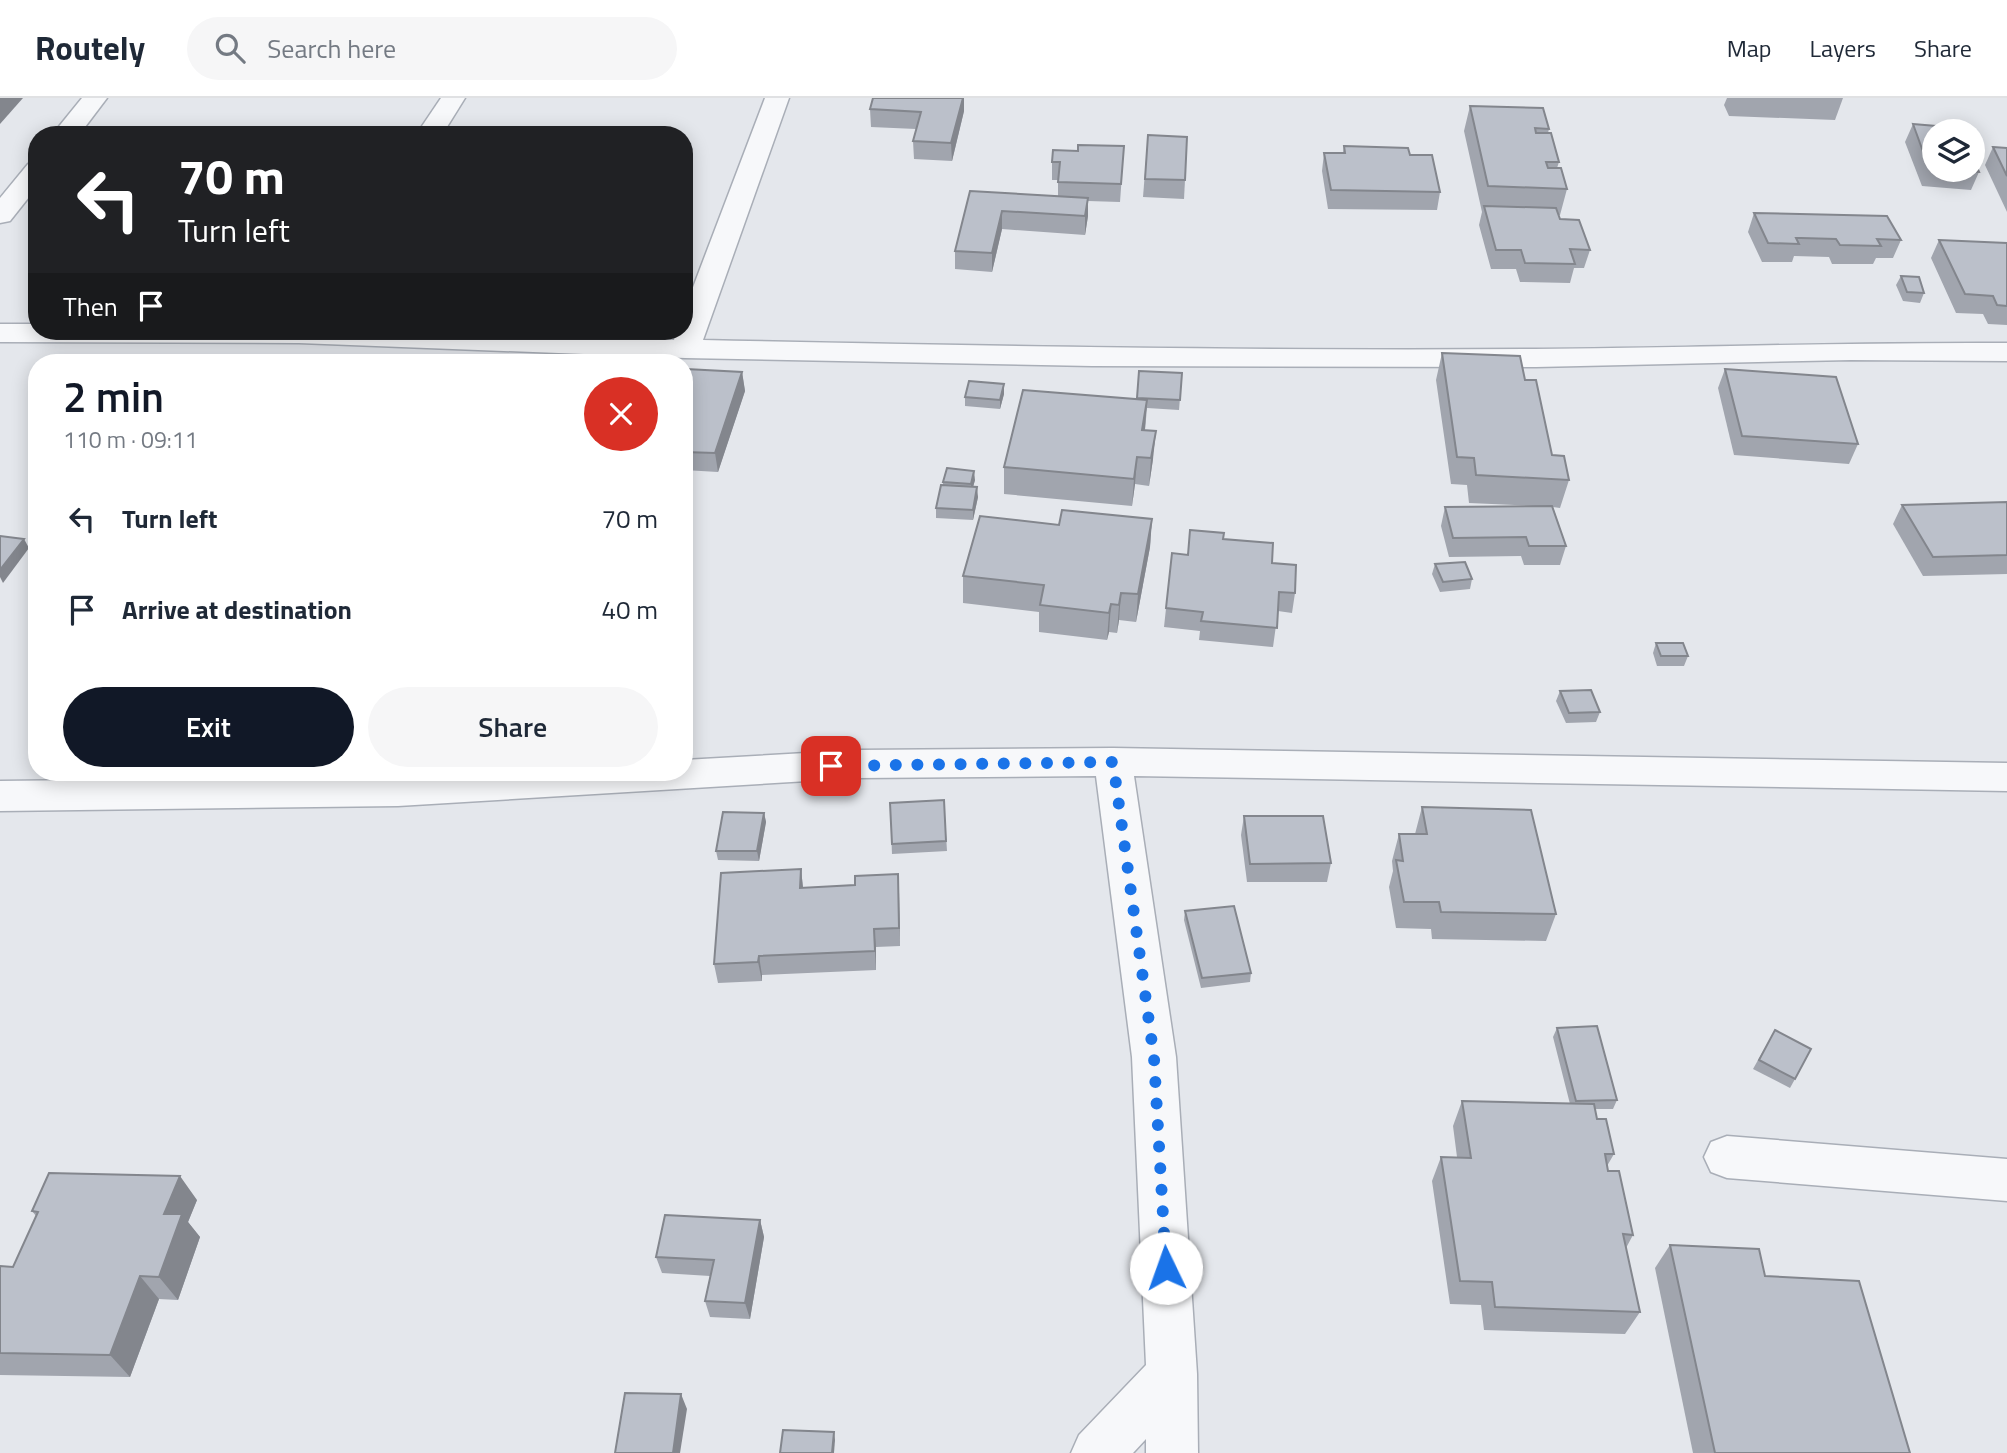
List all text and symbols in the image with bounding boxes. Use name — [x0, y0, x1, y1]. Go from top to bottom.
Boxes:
search box — [187, 17, 677, 80]
text: Routely — [35, 23, 145, 73]
icon: search — [211, 29, 249, 67]
text: Search here — [267, 29, 396, 68]
text: Map — [1727, 30, 1772, 66]
text: Layers — [1810, 30, 1876, 66]
text: Share — [1914, 30, 1972, 66]
map controls — [1922, 119, 1985, 182]
button: layers — [1922, 119, 1985, 182]
text: 70 m — [178, 138, 285, 213]
icon: left — [63, 154, 154, 245]
text: Turn left — [178, 206, 290, 254]
text: Then — [63, 287, 118, 326]
icon: arrive — [132, 287, 170, 325]
text: 2 min — [63, 364, 164, 428]
button: close — [584, 377, 658, 451]
text: 110 m · 09:11 — [63, 422, 198, 457]
text: Turn left — [122, 499, 217, 538]
text: 70 m — [601, 499, 658, 538]
icon: left — [63, 500, 101, 538]
text: Arrive at destination — [122, 590, 352, 629]
text: 40 m — [601, 590, 658, 629]
icon: arrive — [63, 591, 101, 629]
button: Exit — [63, 687, 354, 767]
button: Share — [368, 687, 658, 767]
pin — [801, 736, 861, 796]
icon: arrive — [812, 747, 850, 785]
position arrow — [1129, 1231, 1203, 1305]

